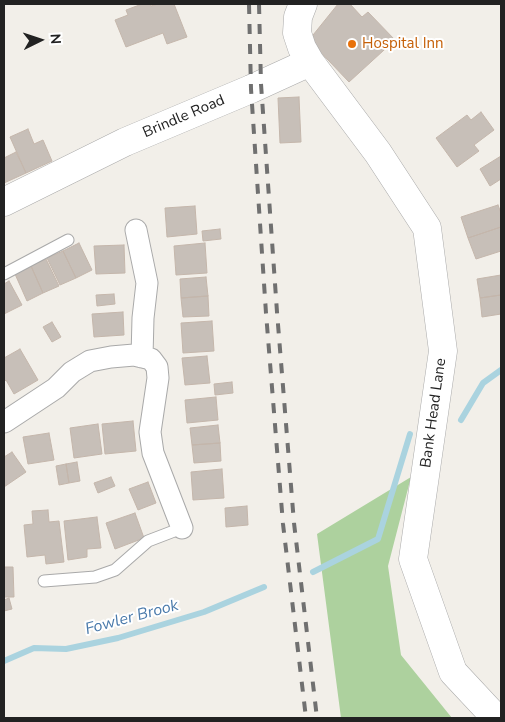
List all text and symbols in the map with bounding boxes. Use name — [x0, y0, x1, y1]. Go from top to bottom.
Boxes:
north arrow — [15, 15, 65, 65]
text: N — [46, 33, 65, 45]
place label: Hospital Inn — [362, 35, 444, 53]
marker: Hospital Inn — [346, 38, 358, 50]
street label: Brindle Road — [140, 92, 228, 142]
street label: Bank Head Lane — [417, 357, 451, 469]
water label: Fowler Brook — [83, 596, 181, 640]

